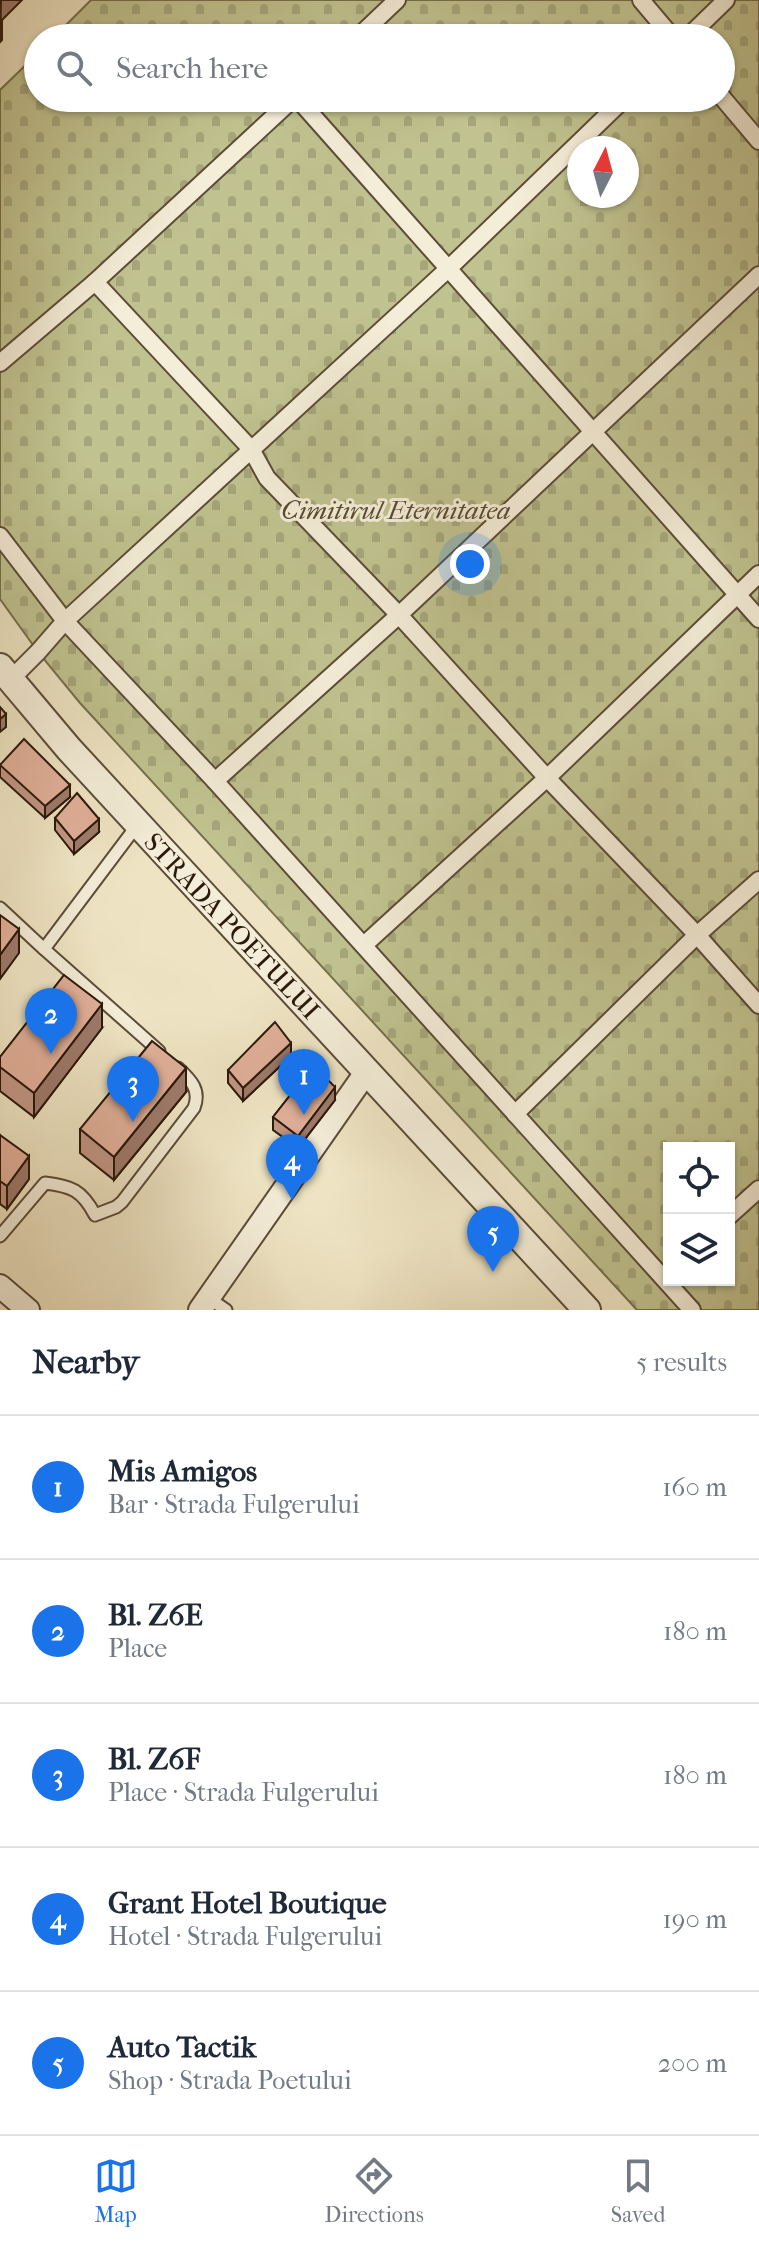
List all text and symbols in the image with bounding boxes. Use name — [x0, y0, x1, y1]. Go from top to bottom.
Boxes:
search box — [24, 24, 735, 112]
icon: search — [52, 46, 96, 90]
text: Search here — [116, 51, 268, 86]
north arrow — [567, 136, 639, 208]
park label: Cimitirul Eternitatea — [281, 495, 511, 526]
your location — [450, 544, 490, 584]
street label: STRADA POETULUI — [137, 827, 326, 1026]
pin: 2 — [25, 988, 77, 1054]
pin: 1 — [278, 1049, 330, 1115]
pin: 3 — [107, 1056, 159, 1122]
pin: 4 — [266, 1134, 318, 1200]
map controls — [663, 1142, 735, 1286]
button: locate — [663, 1142, 735, 1214]
pin: 5 — [467, 1206, 519, 1272]
button: layers — [663, 1214, 735, 1286]
text: Nearby — [32, 1342, 139, 1382]
text: 5 results — [636, 1347, 727, 1378]
text: Mis Amigos — [108, 1454, 257, 1489]
text: 1 — [53, 1472, 63, 1503]
text: 160 m — [662, 1472, 727, 1503]
text: Bar · Strada Fulgerului — [108, 1489, 360, 1520]
text: Bl. Z6E — [108, 1598, 203, 1633]
text: 2 — [51, 1616, 65, 1647]
text: 180 m — [663, 1616, 727, 1647]
text: Place — [108, 1633, 167, 1664]
text: Bl. Z6F — [108, 1742, 201, 1777]
text: 3 — [53, 1760, 63, 1791]
text: 180 m — [663, 1760, 727, 1791]
text: Place · Strada Fulgerului — [108, 1777, 379, 1808]
text: Grant Hotel Boutique — [108, 1886, 387, 1921]
text: 4 — [50, 1904, 66, 1935]
text: 190 m — [663, 1904, 727, 1935]
text: Hotel · Strada Fulgerului — [108, 1921, 382, 1952]
text: Auto Tactik — [108, 2030, 256, 2065]
text: 5 — [52, 2048, 64, 2079]
text: 200 m — [658, 2048, 727, 2079]
text: Shop · Strada Poetului — [108, 2065, 352, 2096]
tab: Map — [94, 2154, 138, 2228]
tab: Directions — [325, 2154, 424, 2228]
tab: Saved — [611, 2154, 665, 2228]

